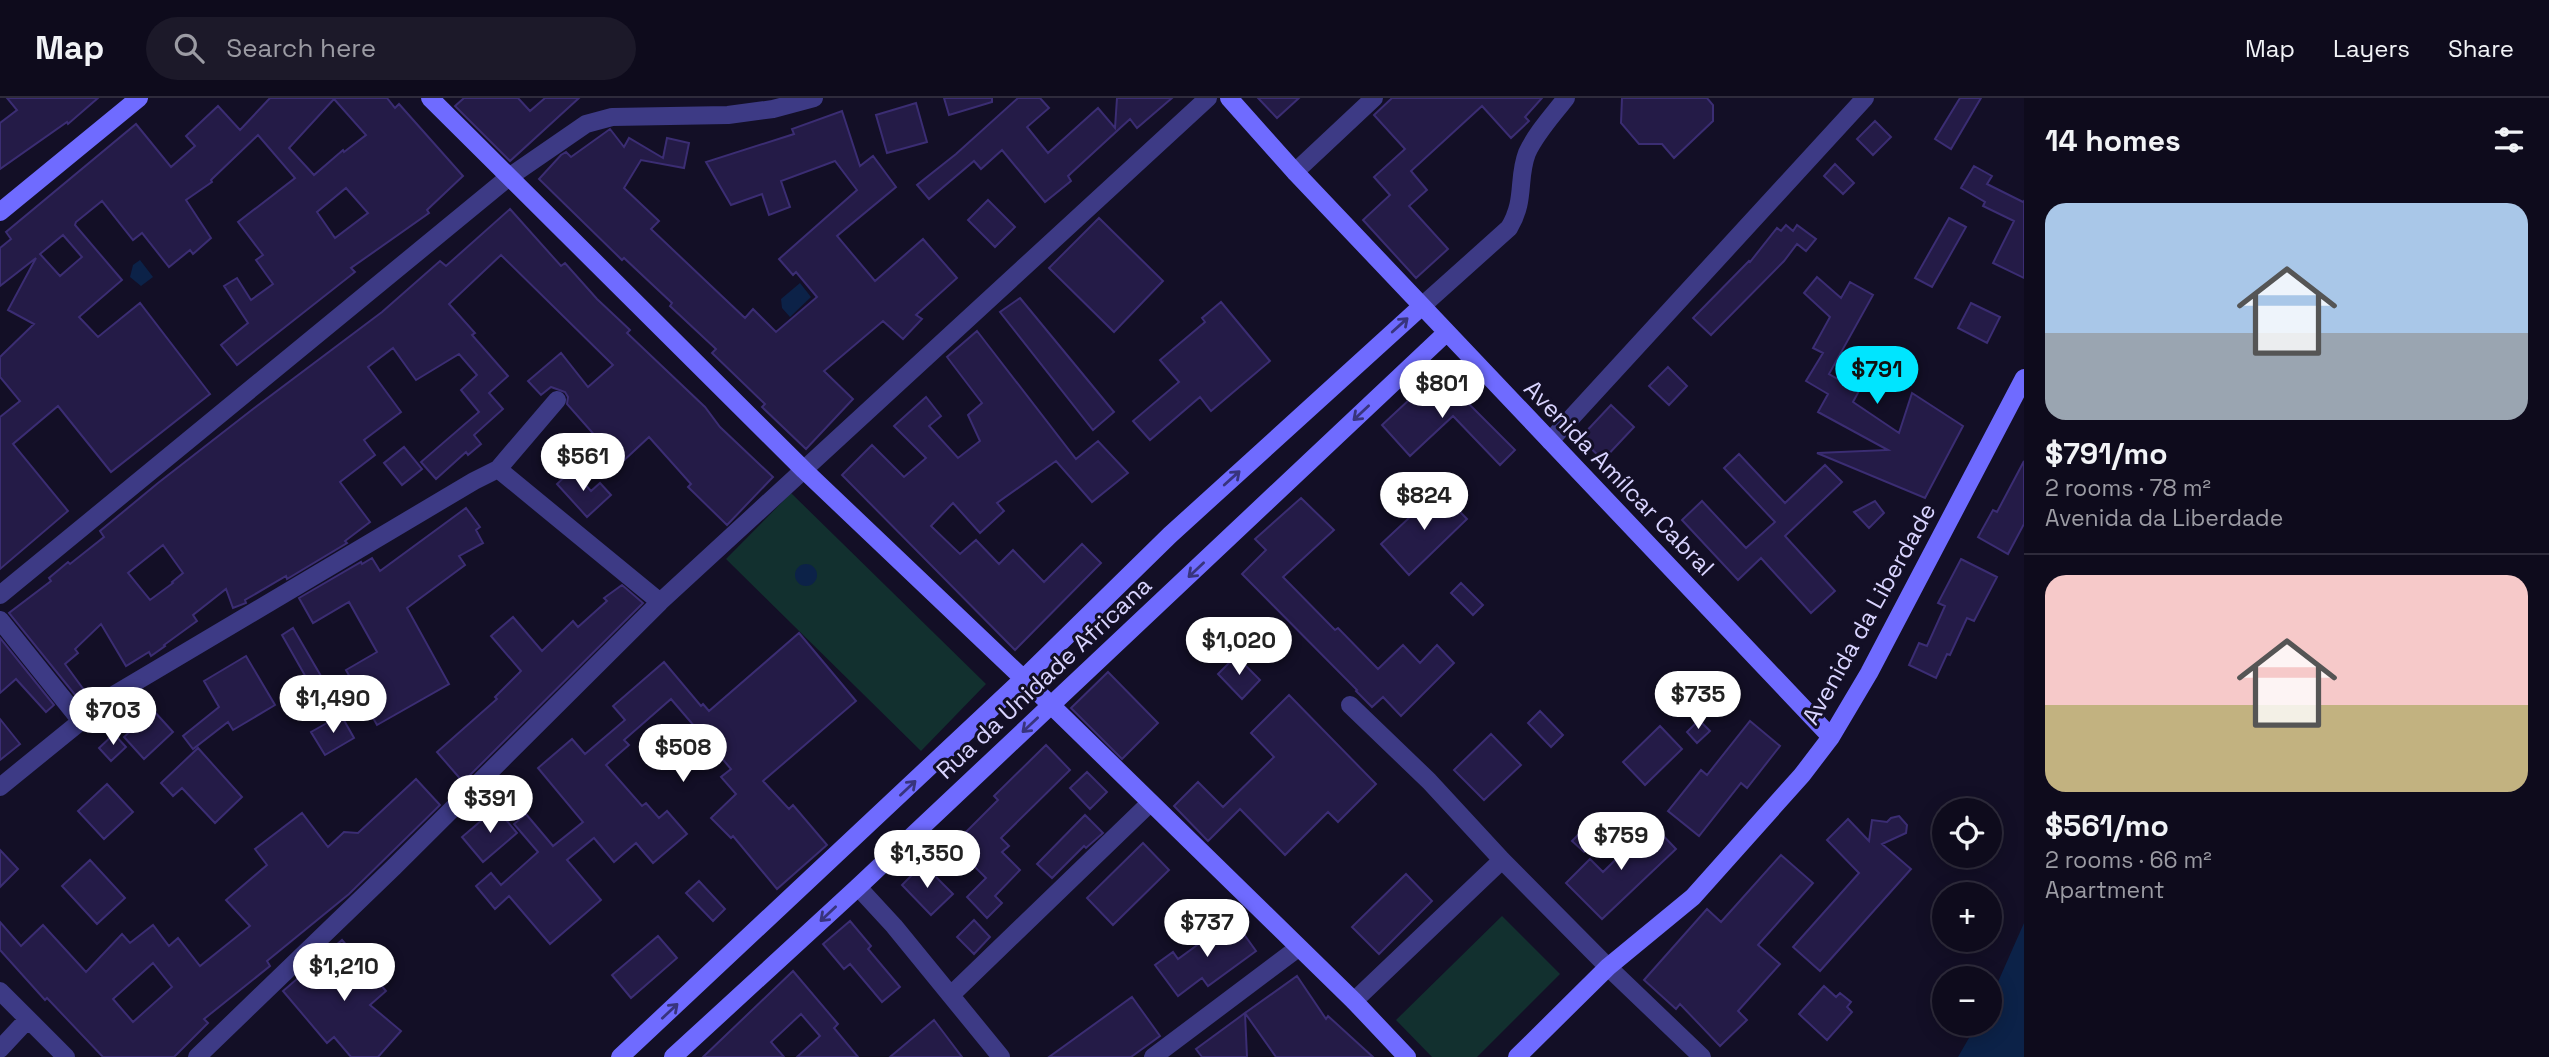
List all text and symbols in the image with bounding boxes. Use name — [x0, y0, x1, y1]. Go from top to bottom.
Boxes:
search box — [146, 17, 636, 80]
text: Map — [35, 27, 104, 69]
icon: search — [170, 29, 208, 67]
text: Search here — [226, 31, 376, 65]
text: Map — [2245, 33, 2295, 64]
text: Layers — [2333, 33, 2410, 64]
text: Share — [2448, 33, 2514, 64]
text: 14 homes — [2045, 121, 2181, 160]
icon: filters — [2490, 121, 2528, 159]
icon: home — [2224, 248, 2350, 374]
one-way arrow — [1391, 317, 1409, 333]
pin: $791 — [1836, 346, 1918, 406]
text: $791 — [1851, 354, 1903, 384]
pin: $801 — [1401, 360, 1483, 420]
text: $801 — [1415, 368, 1469, 398]
street label: Avenida Amílcar Cabral — [1518, 373, 1721, 582]
one-way arrow — [1353, 405, 1370, 422]
pin: $561 — [542, 434, 624, 493]
text: $791/mo — [2045, 434, 2168, 473]
text: $561 — [557, 441, 609, 471]
one-way arrow — [1223, 470, 1241, 486]
pin: $824 — [1383, 472, 1465, 532]
text: 2 rooms · 78 m² — [2045, 473, 2211, 503]
text: $824 — [1396, 480, 1452, 510]
street label: Avenida da Liberdade — [1795, 498, 1942, 730]
text: Avenida da Liberdade — [2045, 503, 2283, 533]
one-way arrow — [1188, 561, 1205, 578]
street label: Rua da Unidade Africana — [930, 570, 1158, 786]
pin: $1,020 — [1182, 618, 1296, 677]
icon: home — [2224, 620, 2350, 746]
text: $1,020 — [1202, 625, 1276, 655]
pin: $735 — [1657, 672, 1739, 731]
pin: $1,490 — [276, 676, 390, 735]
text: $735 — [1671, 679, 1725, 709]
text: $1,490 — [296, 683, 370, 713]
pin: $703 — [72, 688, 154, 747]
text: $703 — [85, 695, 141, 725]
one-way arrow — [1021, 716, 1038, 733]
pin: $508 — [642, 724, 724, 784]
text: $508 — [655, 732, 711, 762]
pin: $391 — [449, 776, 531, 835]
one-way arrow — [899, 780, 916, 797]
text: $391 — [464, 783, 516, 813]
map controls — [1932, 798, 2002, 1036]
button: locate — [1932, 798, 2002, 868]
text: $561/mo — [2045, 806, 2169, 845]
pin: $759 — [1580, 812, 1662, 872]
text: $759 — [1594, 820, 1648, 850]
pin: $1,350 — [870, 830, 984, 890]
text: $1,350 — [890, 838, 964, 868]
text: 2 rooms · 66 m² — [2045, 845, 2212, 875]
text: Apartment — [2045, 875, 2165, 905]
button: + — [1932, 882, 2002, 952]
pin: $737 — [1166, 900, 1248, 959]
one-way arrow — [819, 906, 837, 922]
text: $737 — [1180, 907, 1234, 937]
pin: $1,210 — [287, 944, 401, 1003]
text: $1,210 — [309, 951, 379, 981]
button: − — [1932, 966, 2002, 1036]
one-way arrow — [661, 1002, 678, 1019]

